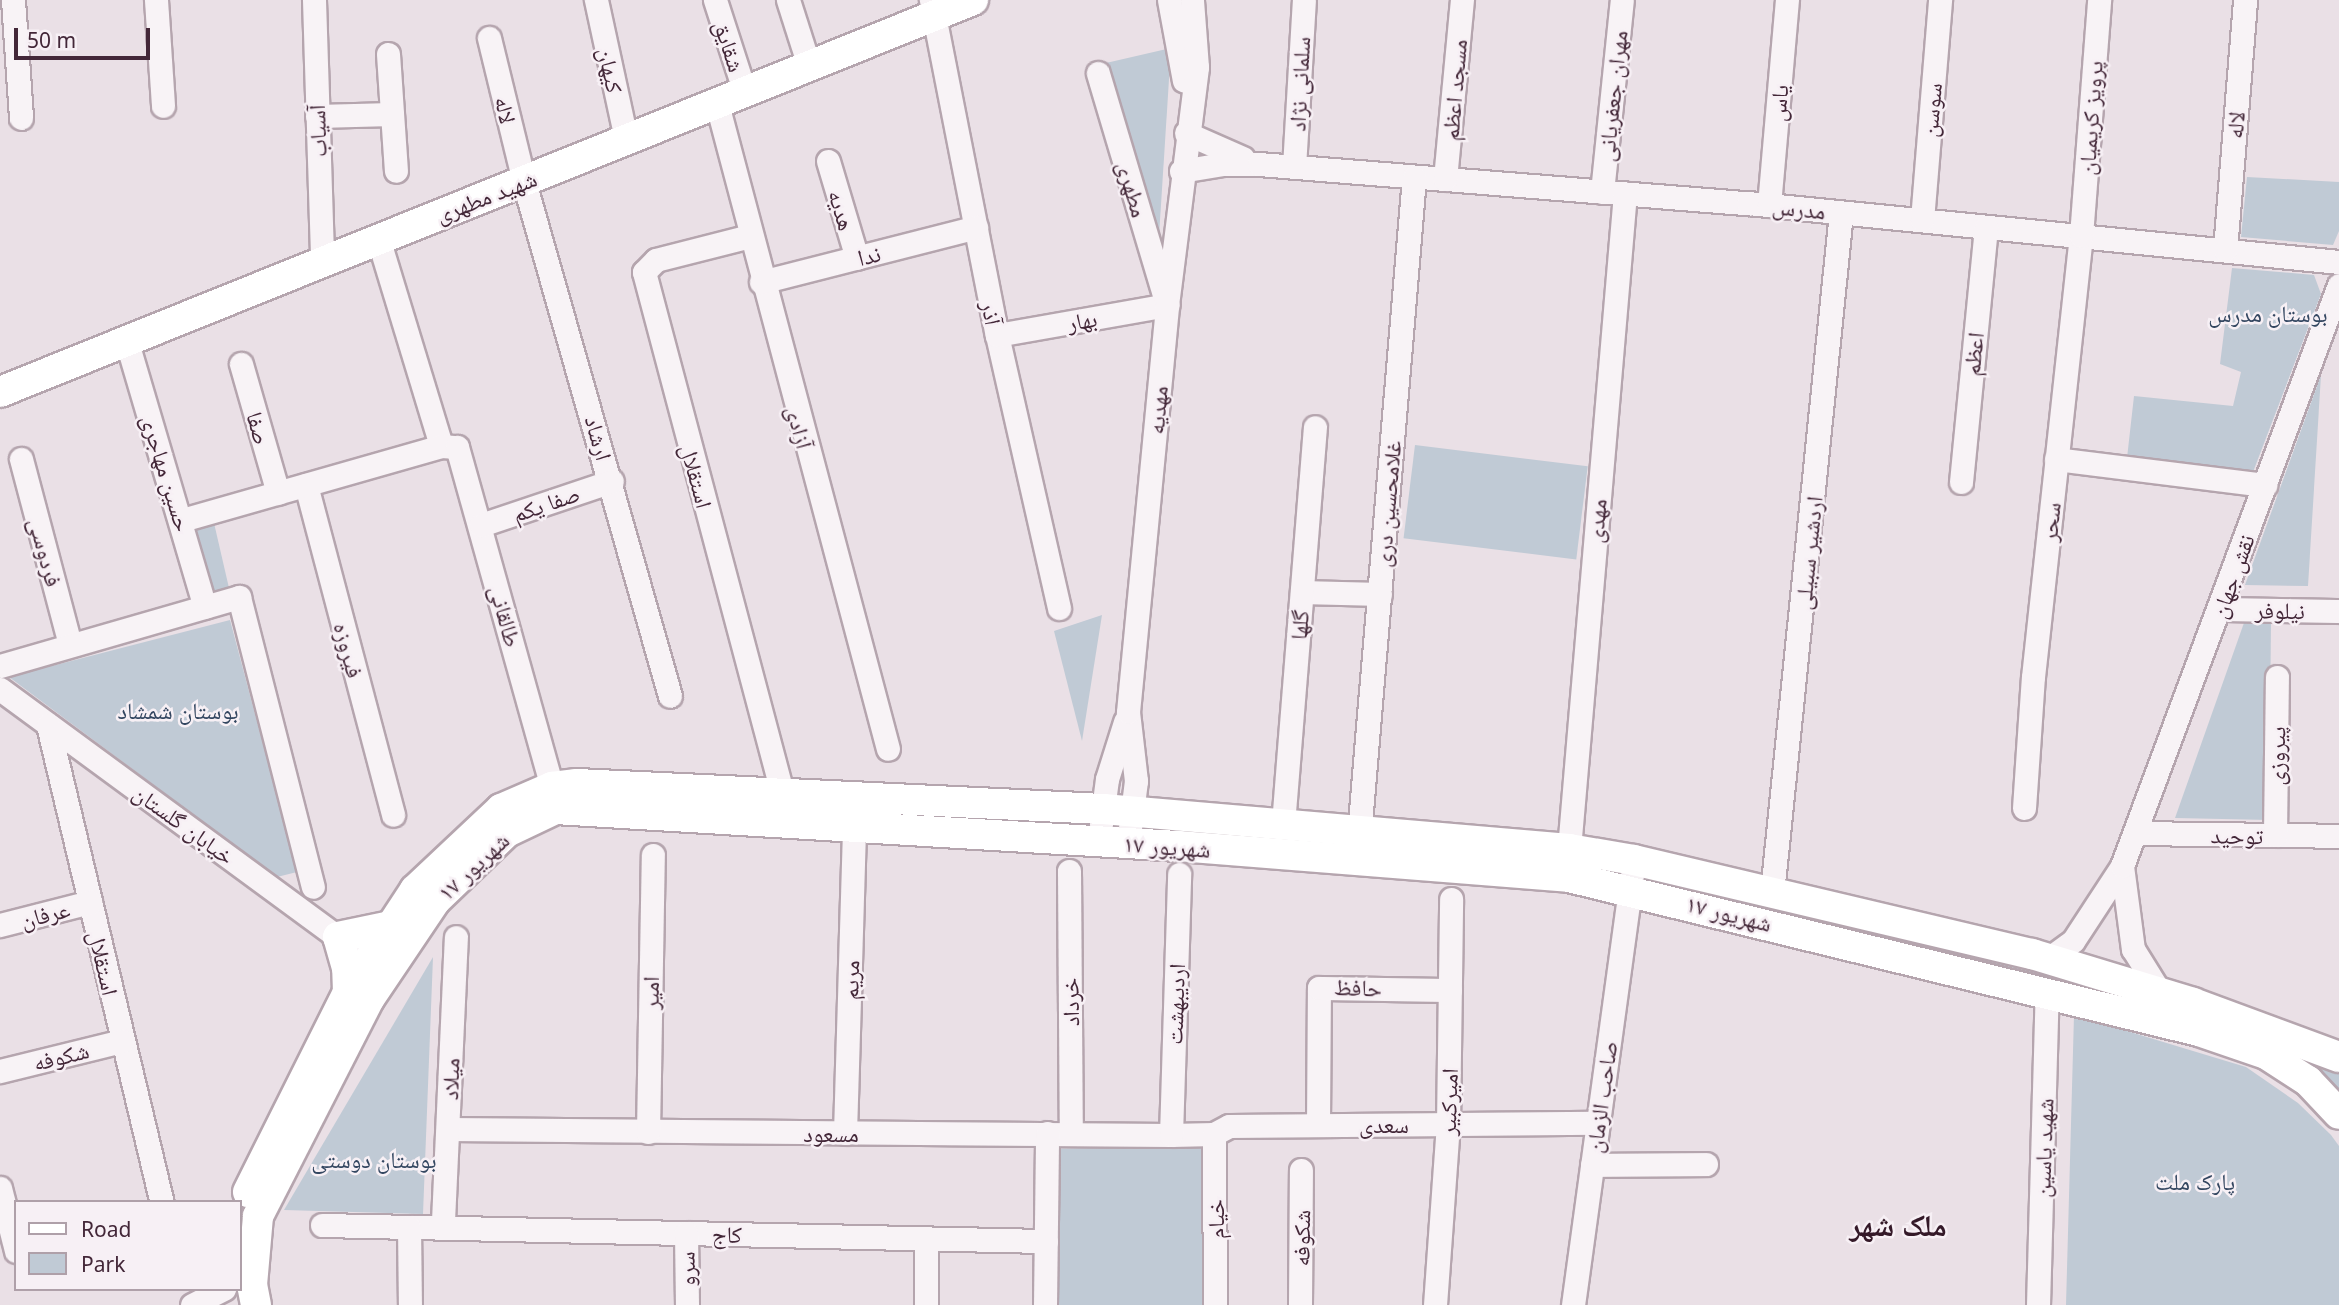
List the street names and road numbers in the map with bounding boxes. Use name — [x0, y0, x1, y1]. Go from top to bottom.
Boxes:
street label: شقایق — [709, 17, 751, 75]
street label: مهران جعفریانی — [1591, 29, 1633, 163]
street label: سلمانی نژاد — [1283, 36, 1315, 132]
street label: مسجد اعظم — [1436, 38, 1472, 142]
street label: کیهان — [593, 45, 629, 95]
street label: پرویز کریمیان — [2072, 60, 2108, 176]
street label: سوسن — [1915, 82, 1947, 138]
street label: یاس — [1763, 83, 1793, 123]
street label: لاله — [489, 94, 523, 126]
street label: آسیاب — [302, 104, 332, 158]
street label: لاله — [2220, 110, 2250, 140]
street label: مطهری — [1112, 158, 1154, 220]
street label: شهید مطهری — [431, 164, 541, 228]
street label: هدیه — [823, 186, 861, 234]
street label: مدرس — [1771, 191, 1827, 225]
street label: ندا — [855, 239, 883, 271]
street label: آذر — [976, 299, 1008, 327]
street label: بهار — [1065, 304, 1099, 336]
street label: اعظم — [1957, 331, 1989, 377]
street label: مهدیه — [1141, 385, 1173, 435]
street label: آزادی — [781, 402, 819, 452]
street label: صفا — [241, 408, 277, 448]
street label: حسین مهاجری — [136, 411, 198, 535]
street label: ارشاد — [580, 413, 618, 463]
street label: غلامحسین دری — [1368, 440, 1406, 568]
street label: استقلال — [675, 441, 719, 511]
street label: صفا یکم — [509, 479, 583, 527]
street label: اردشیر سبیلی — [1788, 495, 1828, 611]
street label: مهدی — [1580, 498, 1612, 544]
street label: سحر — [2034, 501, 2066, 543]
street label: فردوسی — [24, 515, 68, 589]
street label: نقش جهان — [2204, 530, 2260, 622]
street label: طالقانی — [485, 582, 527, 650]
street label: نیلوفر — [2255, 596, 2305, 624]
street label: گلها — [1284, 609, 1314, 641]
street label: فیروزه — [328, 619, 370, 681]
street label: پیروزی — [2262, 726, 2290, 786]
street label: خیابان گلستان — [128, 778, 240, 870]
street label: توحید — [2211, 821, 2263, 849]
street label: ۱۷ شهریور — [432, 826, 514, 906]
street label: ۱۷ شهریور — [1122, 829, 1212, 863]
street label: ۱۷ شهریور — [1683, 889, 1775, 937]
street label: عرفان — [17, 895, 73, 933]
street label: استقلال — [83, 928, 125, 998]
street label: مریم — [836, 960, 864, 1000]
street label: اردیبهشت — [1160, 963, 1190, 1045]
street label: حافظ — [1334, 972, 1382, 1002]
street label: امیر — [636, 976, 664, 1010]
street label: خرداد — [1056, 978, 1084, 1026]
street label: شکوفه — [30, 1036, 92, 1076]
street label: صاحب الزمان — [1579, 1039, 1623, 1155]
street label: میلاد — [435, 1057, 465, 1101]
street label: امیرکبیر — [1433, 1068, 1463, 1136]
street label: شهید یاسین — [2027, 1098, 2059, 1198]
street label: سعدی — [1359, 1110, 1409, 1138]
street label: مسعود — [803, 1119, 859, 1147]
street label: خیام — [1201, 1199, 1229, 1239]
street label: شکوفه — [1287, 1210, 1315, 1266]
street label: کاج — [712, 1220, 742, 1248]
street label: سرو — [672, 1251, 700, 1287]

